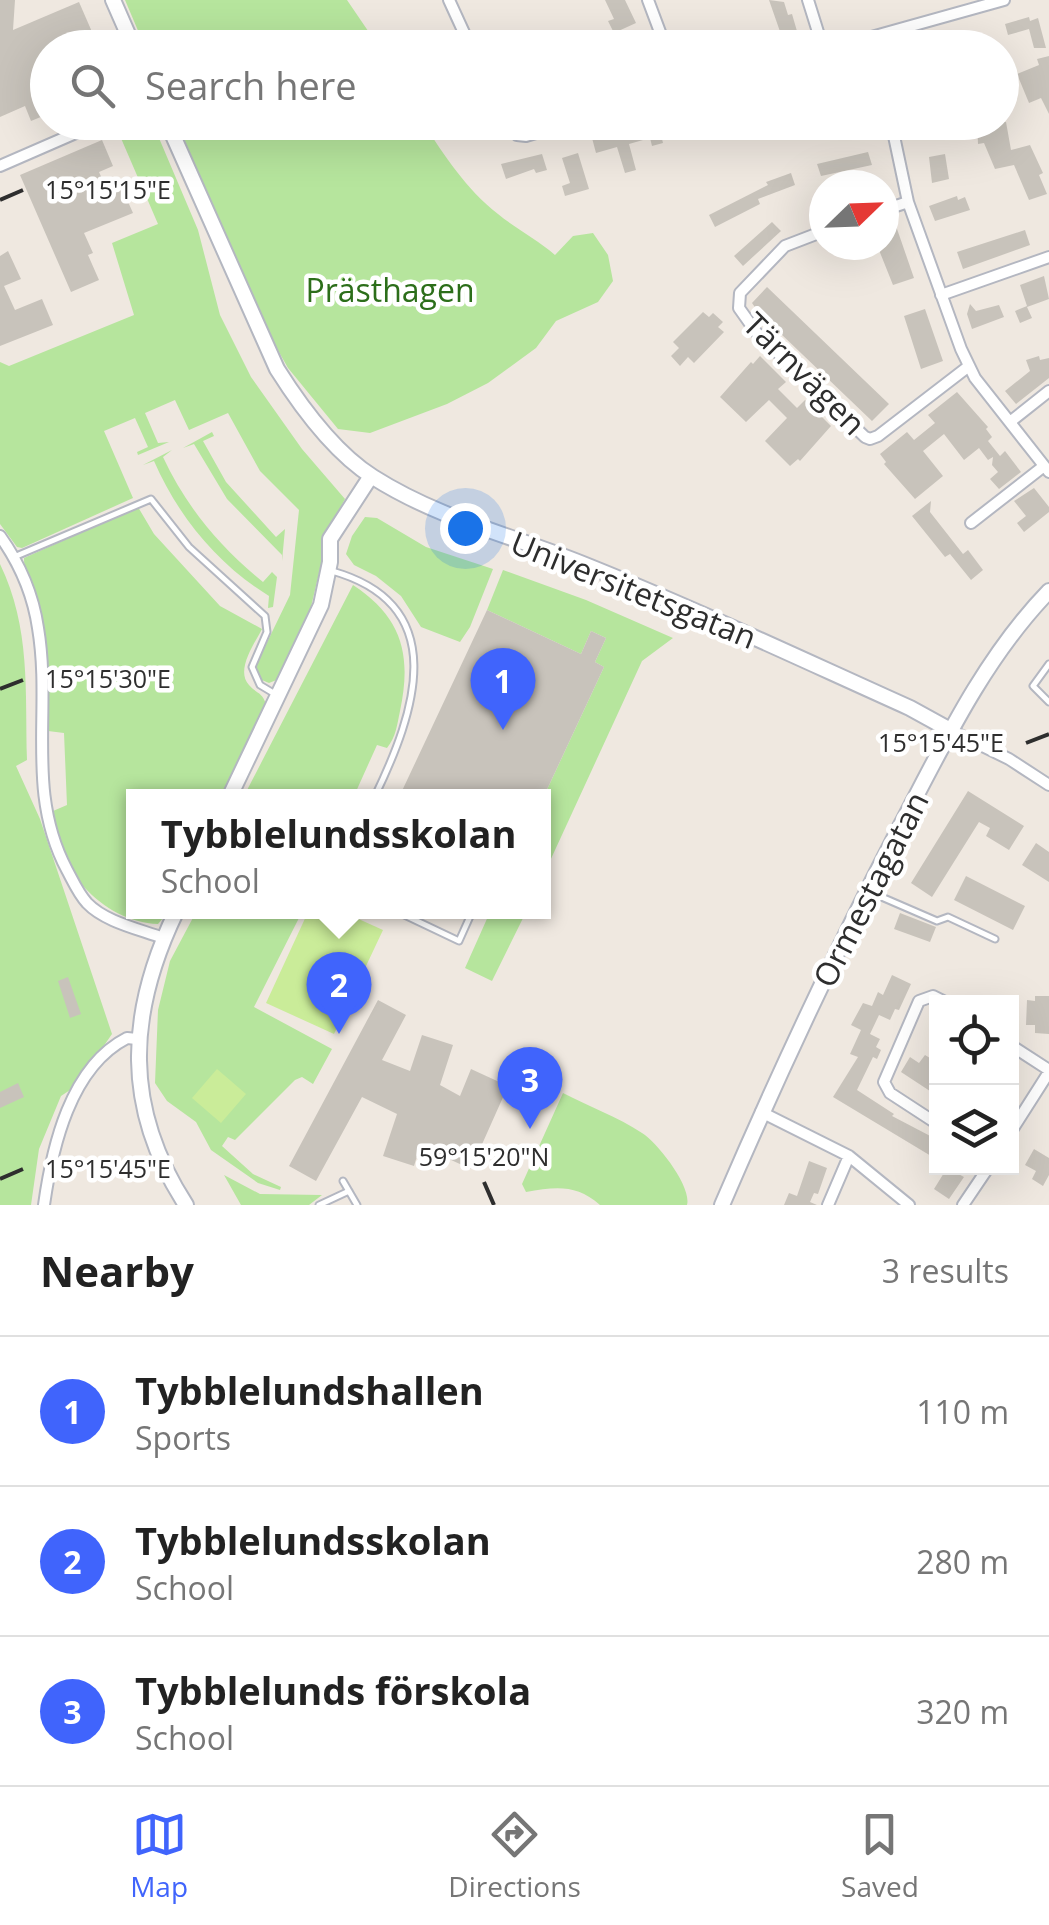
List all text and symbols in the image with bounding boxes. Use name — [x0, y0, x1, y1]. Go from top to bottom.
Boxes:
search box — [30, 30, 1019, 140]
icon: search — [65, 58, 120, 113]
text: Search here — [145, 59, 357, 111]
north arrow — [809, 170, 899, 260]
text: 15°15'15"E — [45, 172, 171, 206]
park label: Prästhagen — [305, 268, 475, 311]
street label: Tärnvägen — [734, 302, 876, 444]
your location — [440, 503, 491, 554]
street label: Universitetsgatan — [505, 520, 763, 658]
pin: 1 — [470, 648, 536, 730]
text: 15°15'30"E — [45, 661, 171, 695]
text: 15°15'45"E — [878, 725, 1004, 759]
street label: Ormestagatan — [802, 784, 938, 994]
popup — [126, 789, 551, 919]
text: Tybblelundsskolan — [161, 807, 516, 859]
text: School — [161, 859, 260, 902]
pin: 2 — [306, 952, 372, 1034]
map controls — [929, 995, 1019, 1175]
button: locate — [929, 995, 1019, 1085]
pin: 3 — [498, 1046, 562, 1129]
button: layers — [929, 1085, 1019, 1175]
text: 59°15'20"N — [419, 1139, 549, 1173]
text: 15°15'45"E — [45, 1151, 171, 1185]
text: Nearby — [40, 1242, 194, 1299]
text: 3 results — [882, 1249, 1009, 1292]
text: Tybblelundshallen — [135, 1364, 484, 1416]
text: 1 — [63, 1390, 82, 1433]
text: 110 m — [916, 1390, 1009, 1433]
text: Sports — [135, 1416, 231, 1459]
text: Tybblelundsskolan — [135, 1514, 491, 1566]
text: 2 — [63, 1540, 82, 1583]
text: 280 m — [916, 1540, 1009, 1583]
text: School — [135, 1566, 234, 1609]
text: Tybblelunds förskola — [135, 1664, 531, 1716]
text: 3 — [63, 1690, 82, 1733]
text: 320 m — [916, 1690, 1009, 1733]
text: School — [135, 1716, 234, 1759]
tab: Map — [130, 1807, 188, 1905]
tab: Directions — [448, 1807, 581, 1905]
tab: Saved — [841, 1807, 919, 1905]

